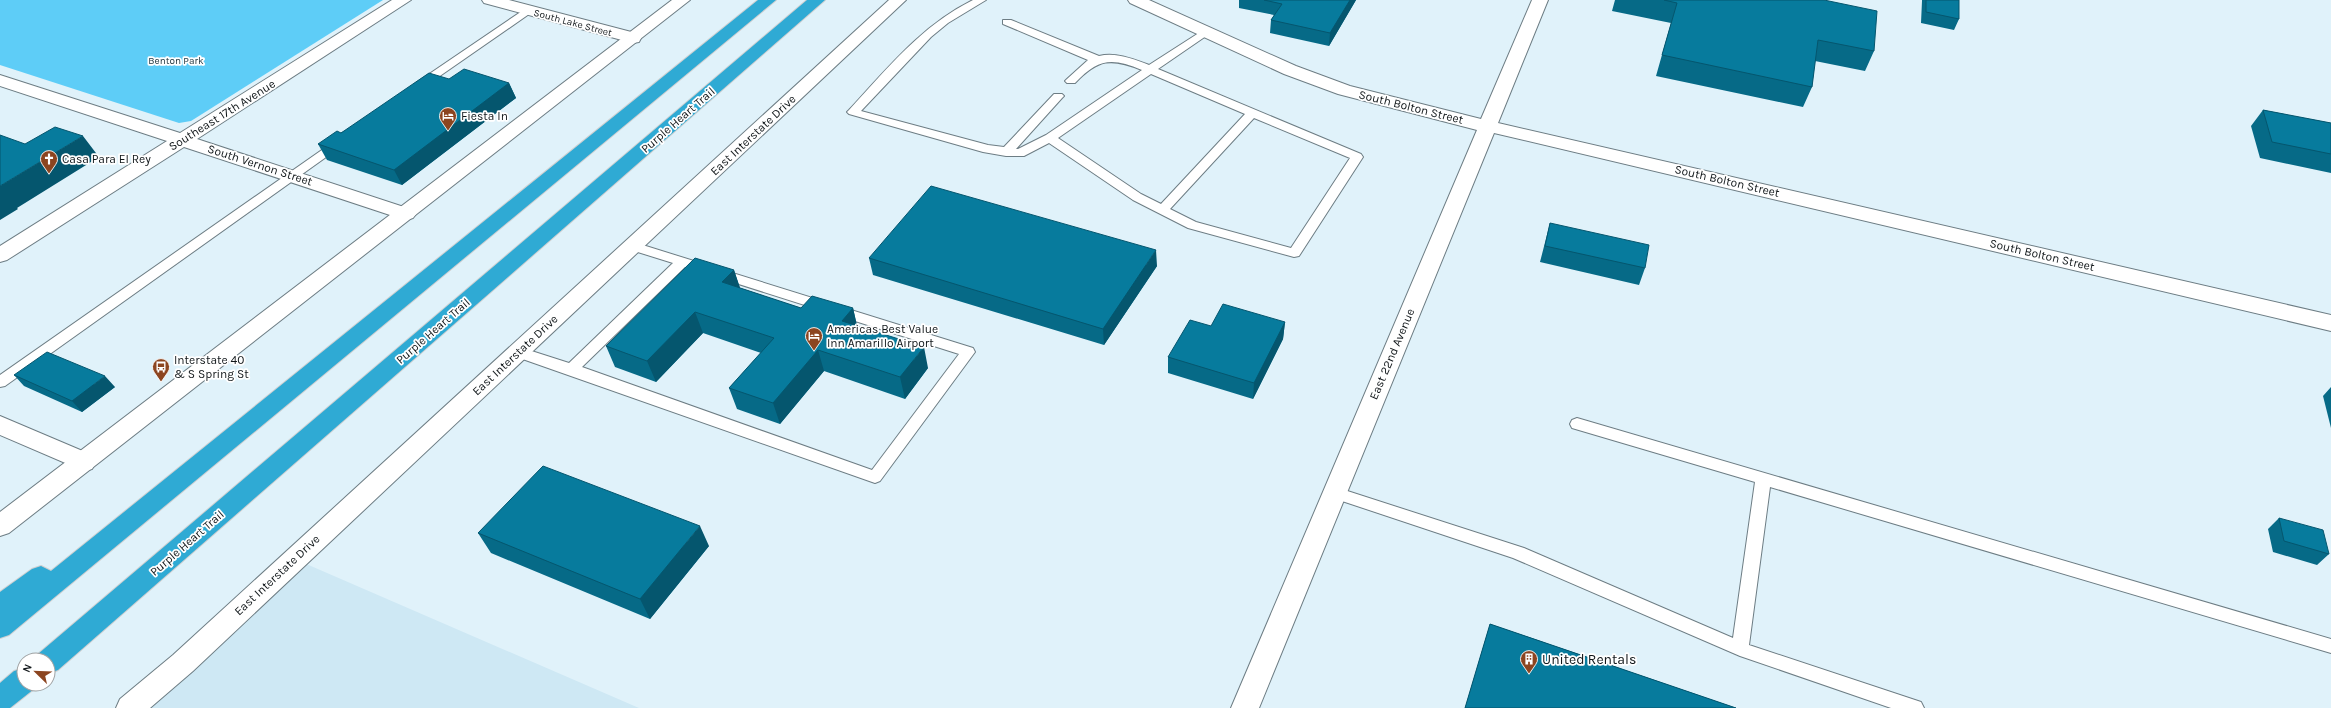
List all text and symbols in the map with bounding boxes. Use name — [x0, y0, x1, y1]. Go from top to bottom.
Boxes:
street label: South Lake Street — [532, 7, 613, 39]
park label: Benton Park — [148, 55, 204, 67]
street label: Southeast 17th Avenue — [166, 76, 278, 154]
street label: Purple Heart Trail — [638, 84, 718, 156]
street label: South Bolton Street — [1357, 87, 1465, 127]
street label: East Interstate Drive — [707, 92, 799, 178]
hotel icon: Fiesta In — [438, 106, 458, 131]
place label: Fiesta In — [461, 109, 508, 123]
street label: South Vernon Street — [206, 141, 315, 189]
church icon: Casa Para El Rey — [39, 149, 59, 174]
place label: Casa Para El Rey — [62, 152, 151, 166]
street label: South Bolton Street — [1673, 162, 1781, 200]
street label: South Bolton Street — [1988, 236, 2096, 274]
street label: Purple Heart Trail — [393, 295, 473, 367]
street label: East 22nd Avenue — [1366, 306, 1418, 402]
street label: East Interstate Drive — [469, 312, 561, 398]
place label: Americas Best Value Inn Amarillo Airport — [827, 322, 938, 350]
hotel icon: Americas Best Value Inn Amarillo Airport — [804, 326, 824, 351]
place label: Interstate 40 & S Spring St — [174, 353, 249, 381]
bus stop icon: Interstate 40 & S Spring St — [151, 357, 171, 382]
street label: Purple Heart Trail — [147, 507, 227, 579]
street label: East Interstate Drive — [231, 532, 323, 618]
building icon: United Rentals — [1519, 649, 1539, 674]
place label: United Rentals — [1542, 651, 1636, 668]
north arrow — [16, 652, 56, 692]
text: N — [20, 662, 35, 674]

